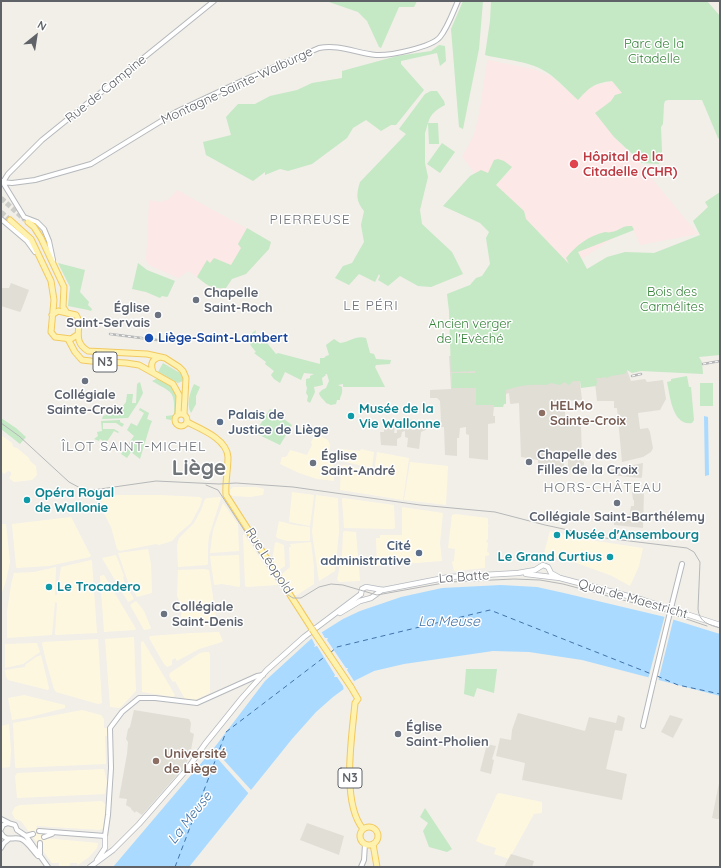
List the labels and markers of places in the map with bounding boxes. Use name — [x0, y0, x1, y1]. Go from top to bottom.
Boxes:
place label: Hôpital de la Citadelle (CHR) — [583, 149, 677, 180]
marker: Hôpital de la Citadelle (CHR) — [568, 158, 580, 170]
place label: Chapelle Saint-Roch — [204, 285, 273, 316]
marker: Chapelle Saint-Roch — [191, 295, 201, 305]
place label: Église Saint-Servais — [66, 300, 150, 331]
marker: Église Saint-Servais — [153, 310, 163, 320]
place label: Liège-Saint-Lambert — [158, 330, 288, 346]
marker: Liège-Saint-Lambert — [143, 332, 155, 344]
marker: Collégiale Sainte-Croix — [80, 376, 90, 386]
place label: Collégiale Sainte-Croix — [47, 387, 123, 418]
place label: HELMo Sainte-Croix — [550, 398, 626, 429]
place label: Musée de la Vie Wallonne — [359, 401, 441, 432]
place label: Palais de Justice de Liège — [228, 407, 329, 438]
marker: HELMo Sainte-Croix — [537, 408, 547, 418]
marker: Musée de la Vie Wallonne — [346, 411, 356, 421]
marker: Palais de Justice de Liège — [215, 417, 225, 427]
place label: Chapelle des Filles de la Croix — [537, 447, 638, 478]
place label: Église Saint-André — [321, 448, 395, 479]
marker: Chapelle des Filles de la Croix — [524, 457, 534, 467]
marker: Église Saint-André — [308, 458, 318, 468]
place label: Opéra Royal de Wallonie — [35, 485, 114, 516]
marker: Opéra Royal de Wallonie — [22, 495, 32, 505]
marker: Collégiale Saint-Barthélemy — [612, 498, 622, 508]
place label: Collégiale Saint-Barthélemy — [529, 509, 705, 525]
place label: Musée d'Ansembourg — [565, 527, 699, 543]
marker: Musée d'Ansembourg — [552, 530, 562, 540]
place label: Cité administrative — [320, 538, 411, 569]
marker: Cité administrative — [414, 548, 424, 558]
place label: Le Grand Curtius — [497, 549, 602, 565]
marker: Le Grand Curtius — [605, 552, 615, 562]
place label: Le Trocadero — [57, 579, 141, 595]
marker: Le Trocadero — [44, 582, 54, 592]
place label: Collégiale Saint-Denis — [172, 599, 243, 630]
marker: Collégiale Saint-Denis — [159, 609, 169, 619]
place label: Église Saint-Pholien — [406, 719, 489, 750]
marker: Église Saint-Pholien — [393, 729, 403, 739]
place label: Université de Liège — [164, 746, 227, 777]
marker: Université de Liège — [151, 756, 161, 766]

